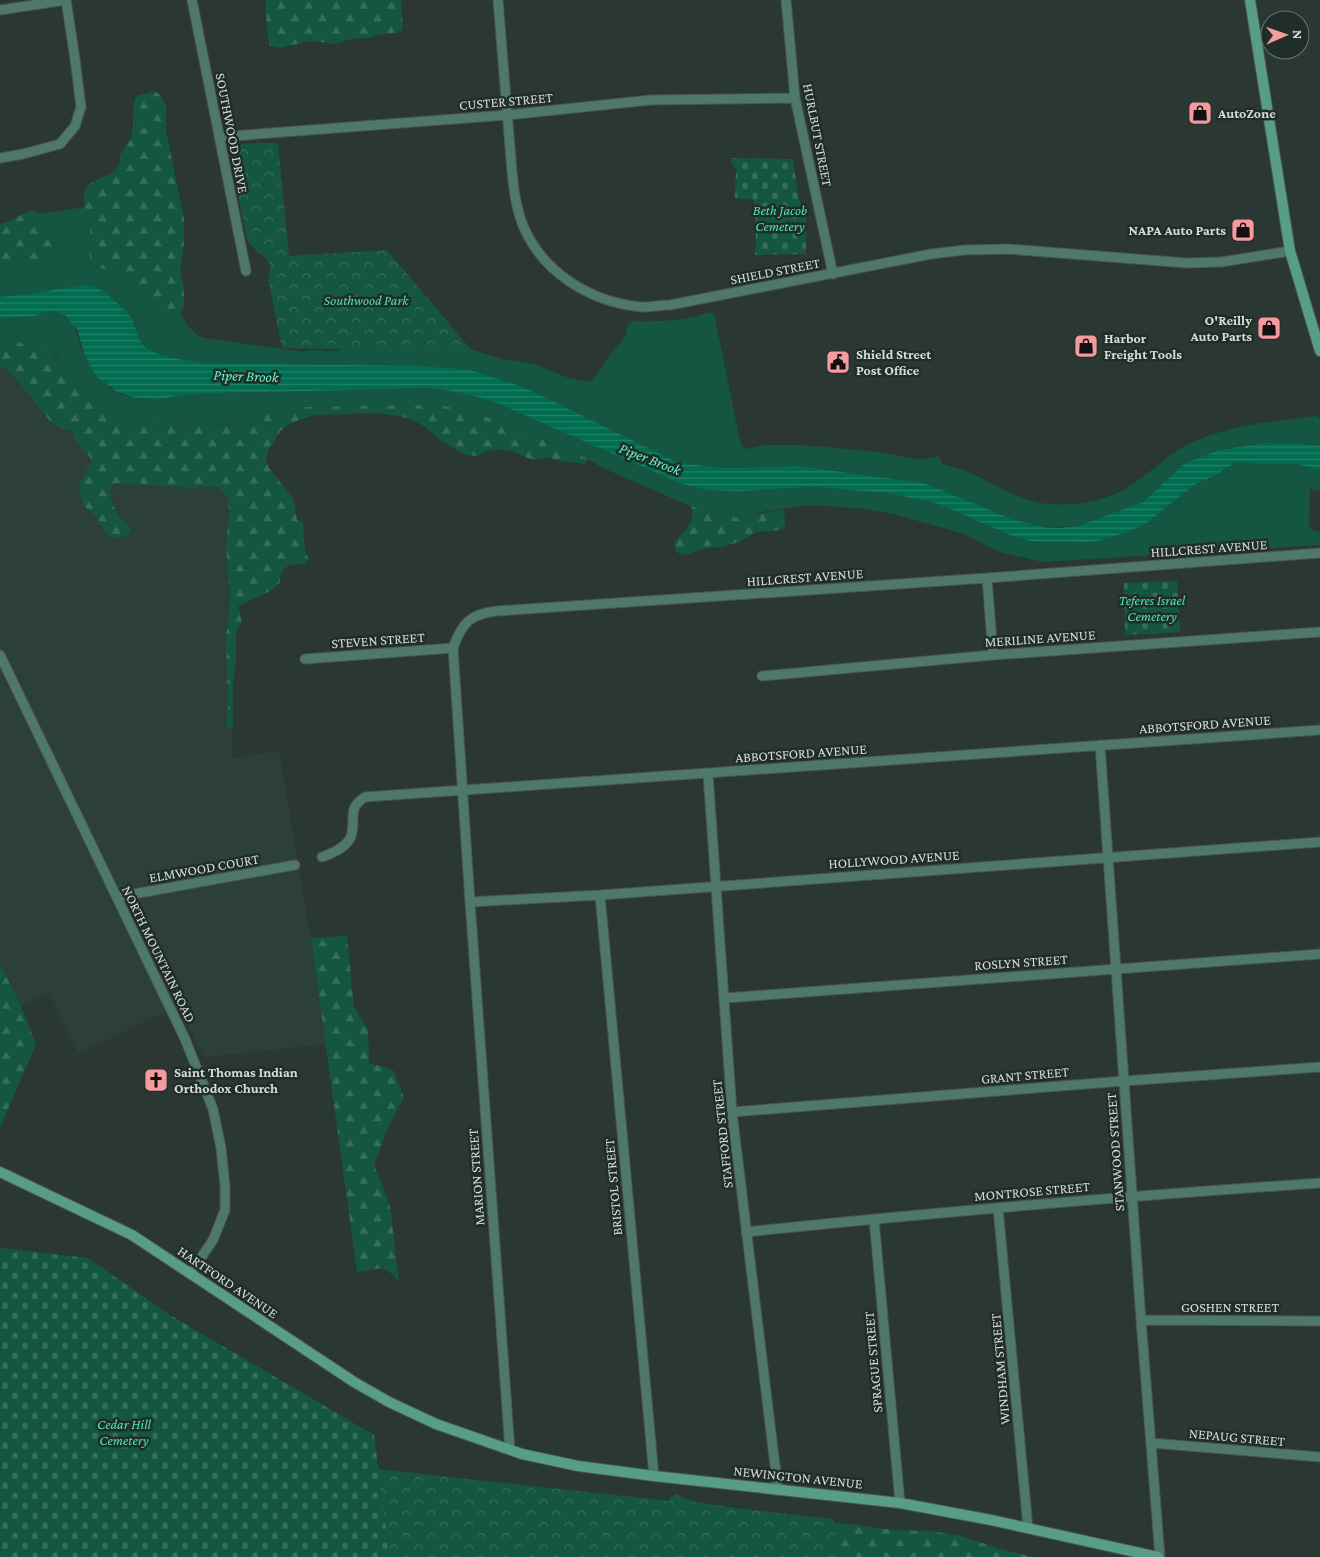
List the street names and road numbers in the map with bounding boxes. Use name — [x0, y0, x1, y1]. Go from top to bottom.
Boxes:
street label: SOUTHWOOD DRIVE — [212, 72, 252, 195]
street label: HURLBUT STREET — [800, 82, 836, 188]
street label: CUSTER STREET — [458, 89, 554, 113]
street label: SHIELD STREET — [729, 254, 822, 288]
street label: HILLCREST AVENUE — [1150, 536, 1268, 560]
street label: HILLCREST AVENUE — [746, 565, 864, 589]
street label: MERILINE AVENUE — [984, 626, 1096, 650]
street label: STEVEN STREET — [331, 629, 426, 651]
street label: ABBOTSFORD AVENUE — [1139, 711, 1272, 737]
street label: ABBOTSFORD AVENUE — [735, 740, 868, 766]
street label: HOLLYWOOD AVENUE — [828, 846, 960, 872]
street label: ELMWOOD COURT — [148, 850, 261, 886]
street label: NORTH MOUNTAIN ROAD — [119, 883, 199, 1025]
street label: ROSLYN STREET — [974, 951, 1069, 973]
street label: GRANT STREET — [980, 1063, 1070, 1087]
street label: STAFFORD STREET — [708, 1079, 736, 1189]
street label: STANWOOD STREET — [1103, 1092, 1127, 1212]
street label: MARION STREET — [465, 1127, 487, 1226]
street label: BRISTOL STREET — [601, 1137, 625, 1236]
street label: MONTROSE STREET — [973, 1178, 1091, 1204]
street label: HARTFORD AVENUE — [175, 1243, 281, 1322]
street label: GOSHEN STREET — [1181, 1299, 1279, 1315]
street label: SPRAGUE STREET — [861, 1310, 885, 1413]
street label: WINDHAM STREET — [987, 1312, 1013, 1425]
street label: NEPAUG STREET — [1188, 1425, 1286, 1449]
street label: NEWINGTON AVENUE — [733, 1462, 864, 1492]

